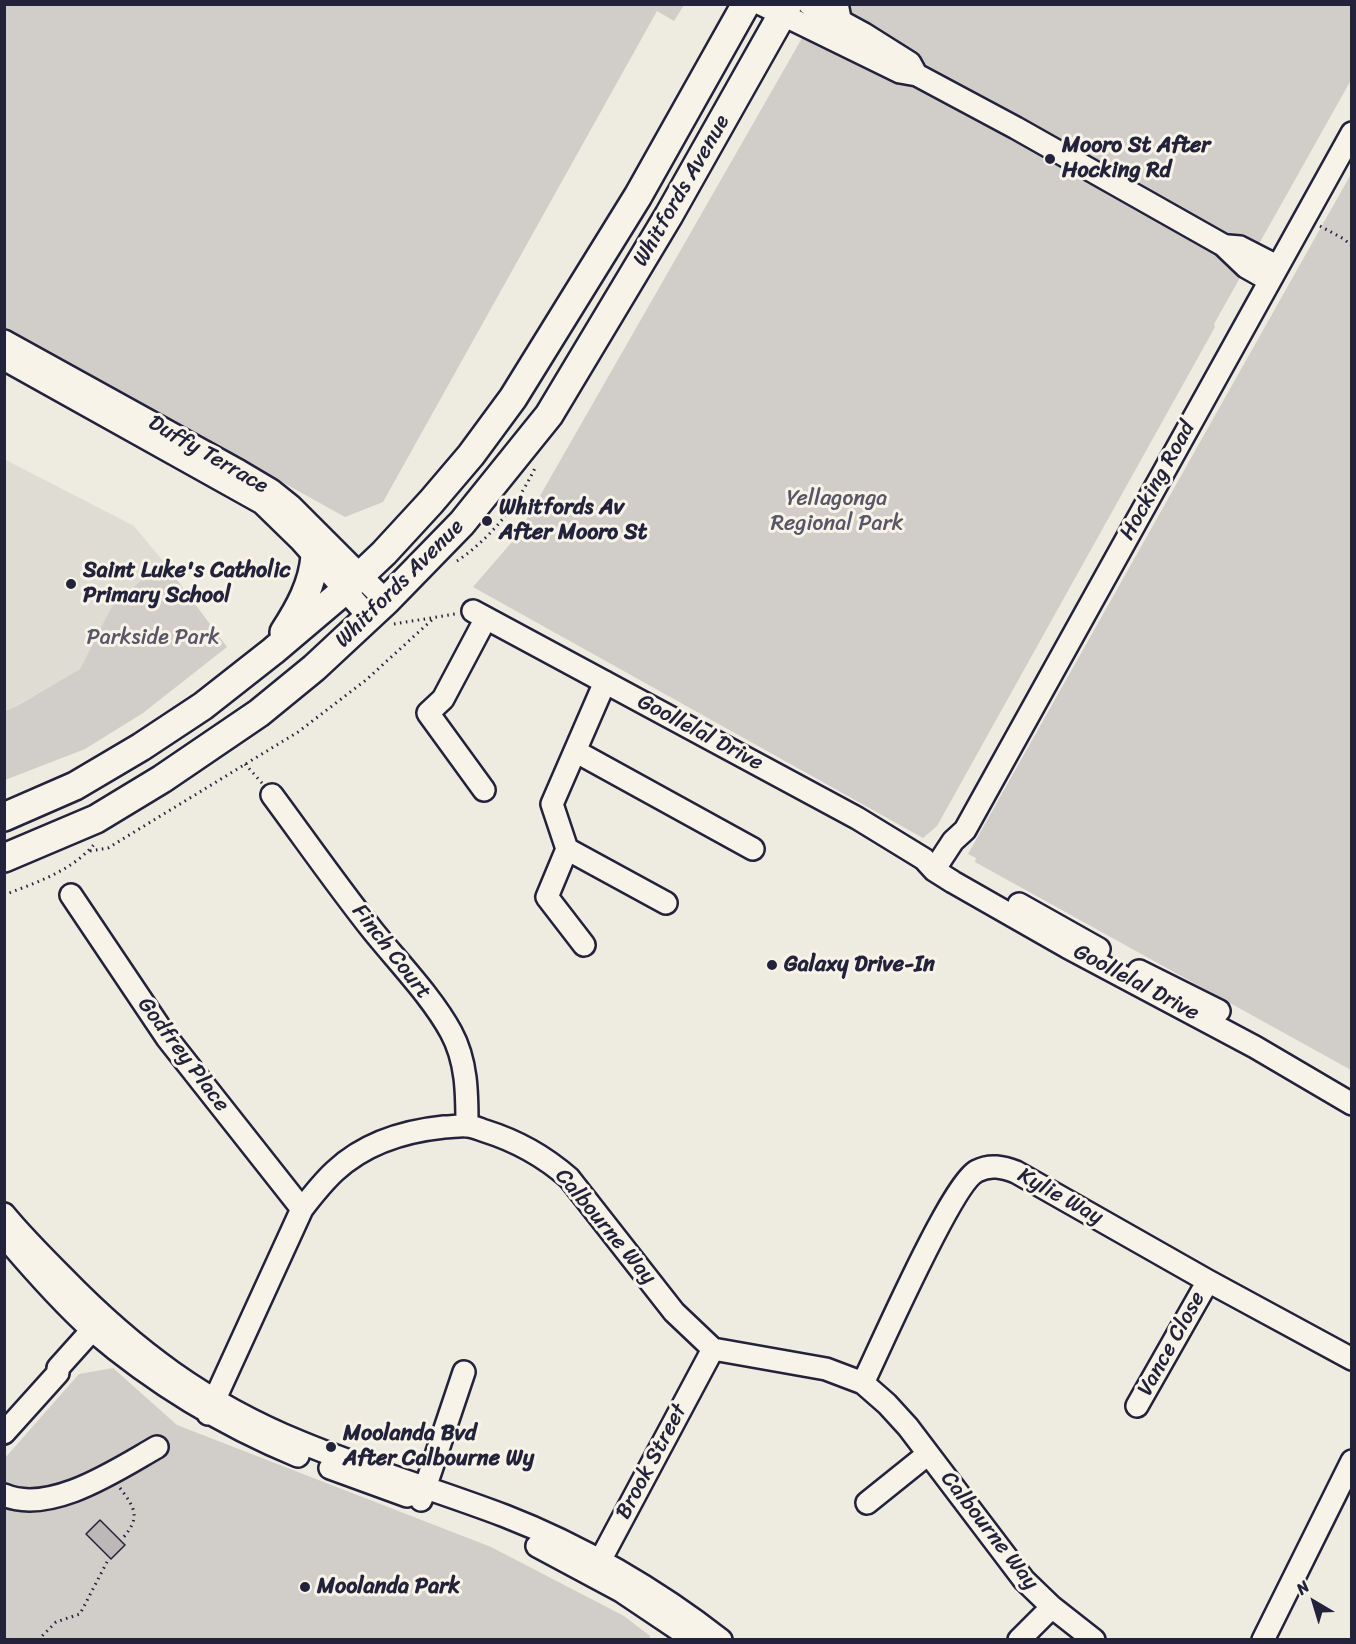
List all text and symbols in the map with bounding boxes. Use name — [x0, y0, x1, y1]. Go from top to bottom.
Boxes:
street label: Whitfords Avenue — [628, 111, 736, 271]
place label: Mooro St After Hocking Rd — [1062, 133, 1210, 184]
marker: Mooro St After Hocking Rd — [1043, 152, 1057, 166]
street label: Duffy Terrace — [143, 410, 273, 500]
street label: Hocking Road — [1115, 417, 1201, 545]
park label: Yellagonga Regional Park — [771, 486, 903, 538]
place label: Whitfords Av After Mooro St — [499, 495, 647, 546]
street label: Whitfords Avenue — [330, 514, 470, 654]
marker: Whitfords Av After Mooro St — [480, 514, 494, 528]
place label: Saint Luke's Catholic Primary School — [83, 558, 291, 610]
marker: Saint Luke's Catholic Primary School — [64, 577, 78, 591]
park label: Parkside Park — [86, 625, 220, 651]
street label: Goollelal Drive — [633, 689, 767, 777]
street label: Finch Court — [346, 899, 436, 1005]
street label: Goollelal Drive — [1069, 939, 1203, 1027]
place label: Galaxy Drive-In — [784, 952, 935, 978]
marker: Galaxy Drive-In — [765, 958, 779, 972]
street label: Godfrey Place — [131, 993, 235, 1117]
street label: Kylie Way — [1013, 1163, 1107, 1231]
street label: Calbourne Way — [549, 1164, 661, 1290]
street label: Vance Close — [1133, 1287, 1211, 1401]
street label: Brook Street — [611, 1400, 693, 1524]
place label: Moolanda Bvd After Calbourne Wy — [343, 1421, 534, 1472]
marker: Moolanda Bvd After Calbourne Wy — [324, 1440, 338, 1454]
street label: Calbourne Way — [935, 1466, 1043, 1596]
north arrow — [1284, 1572, 1344, 1632]
text: N — [1289, 1573, 1316, 1602]
place label: Moolanda Park — [317, 1574, 460, 1600]
marker: Moolanda Park — [298, 1580, 312, 1594]

